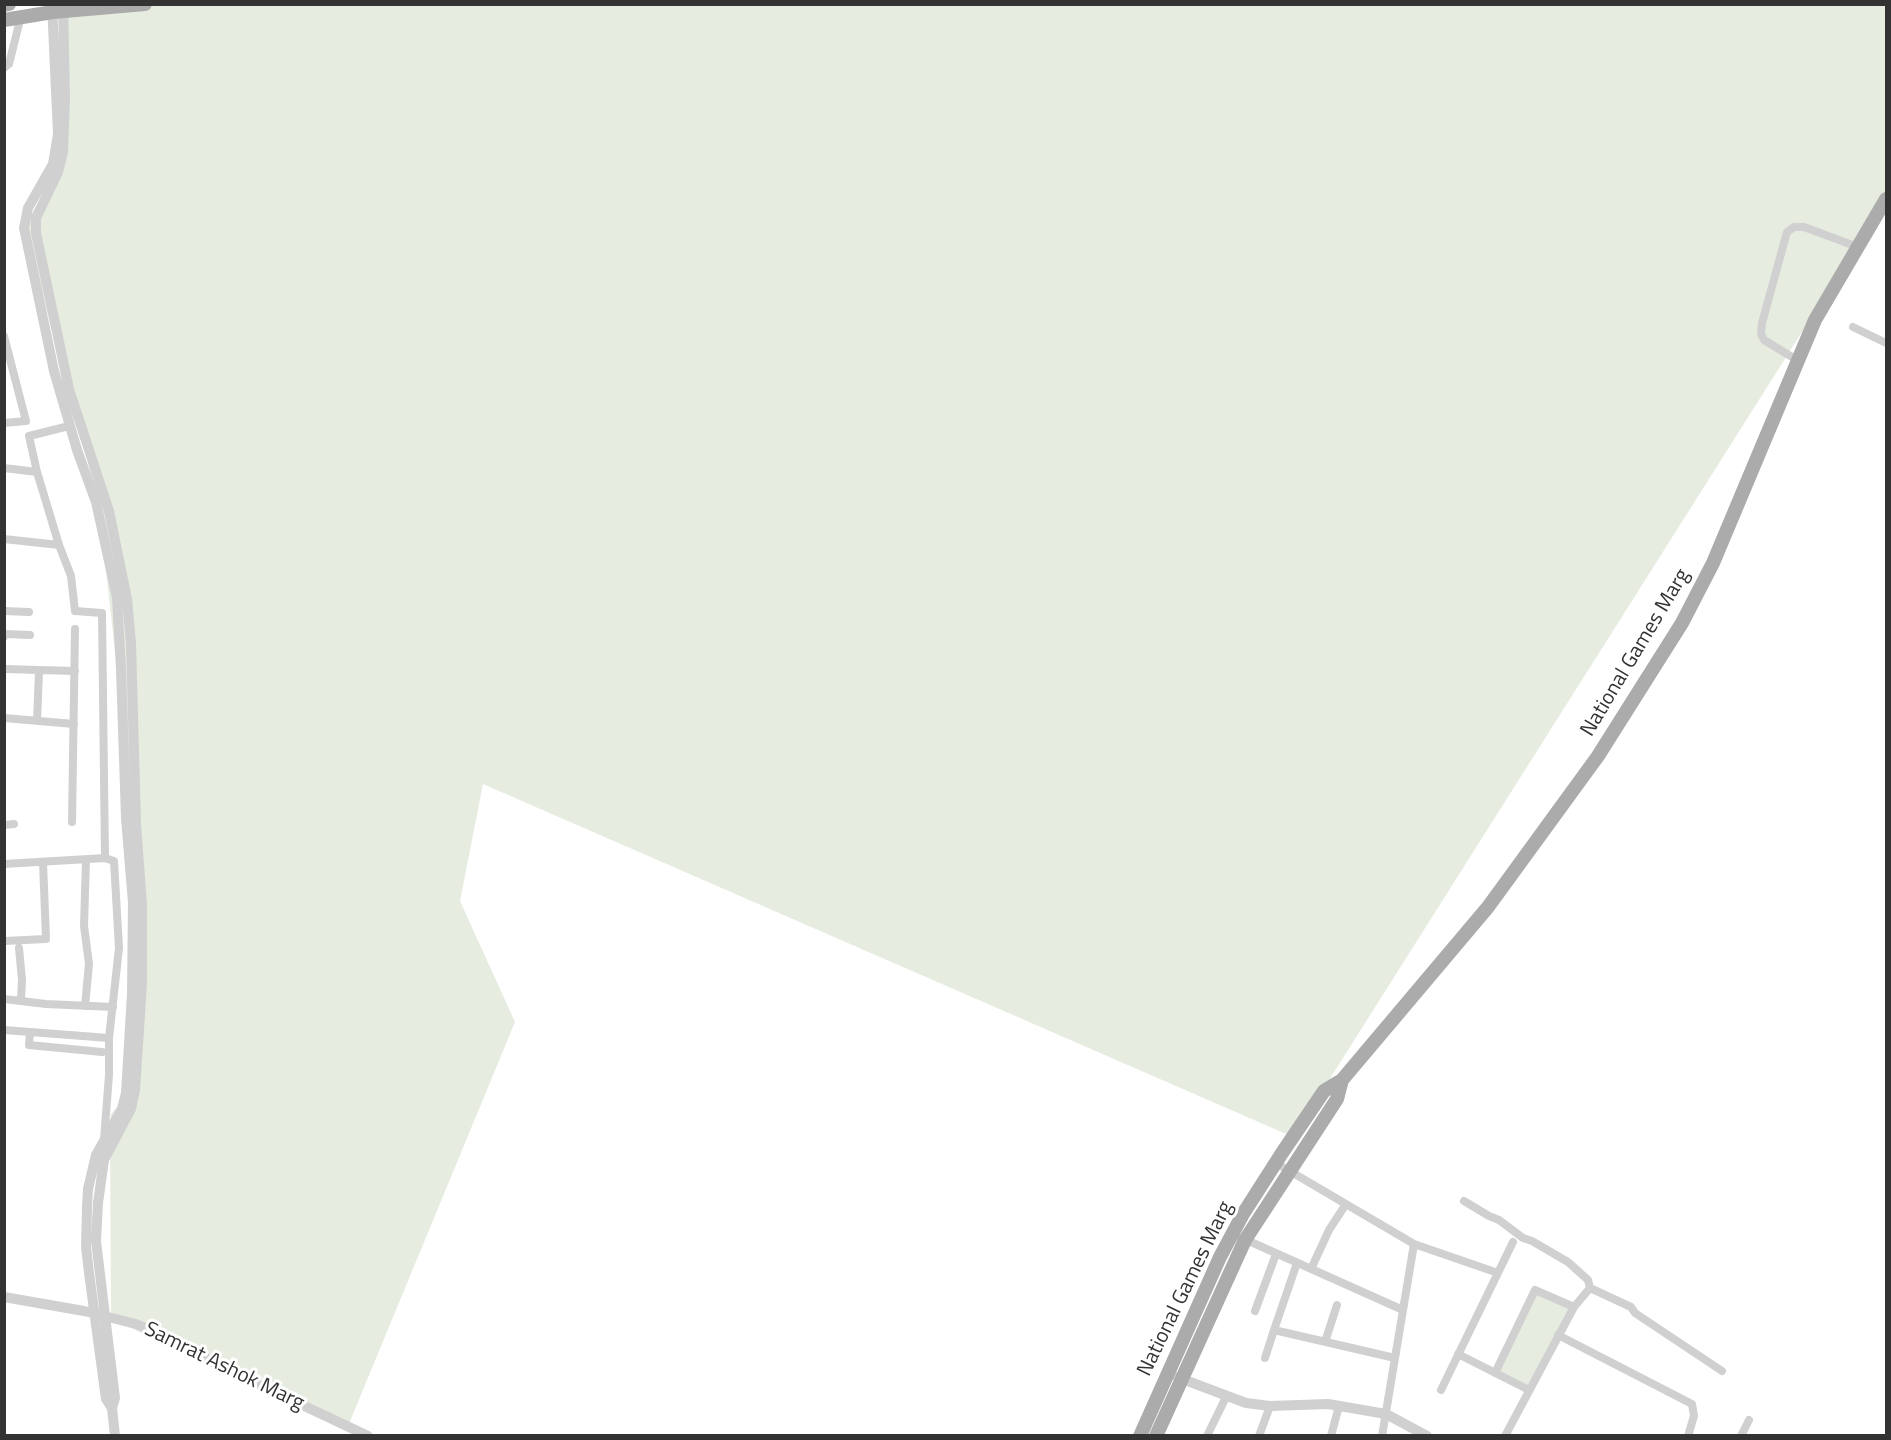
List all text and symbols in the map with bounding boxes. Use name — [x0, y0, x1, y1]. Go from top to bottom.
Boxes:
street label: National Games Marg — [1576, 565, 1696, 741]
street label: National Games Marg — [1133, 1198, 1239, 1380]
street label: Samrat Ashok Marg — [140, 1317, 308, 1417]

